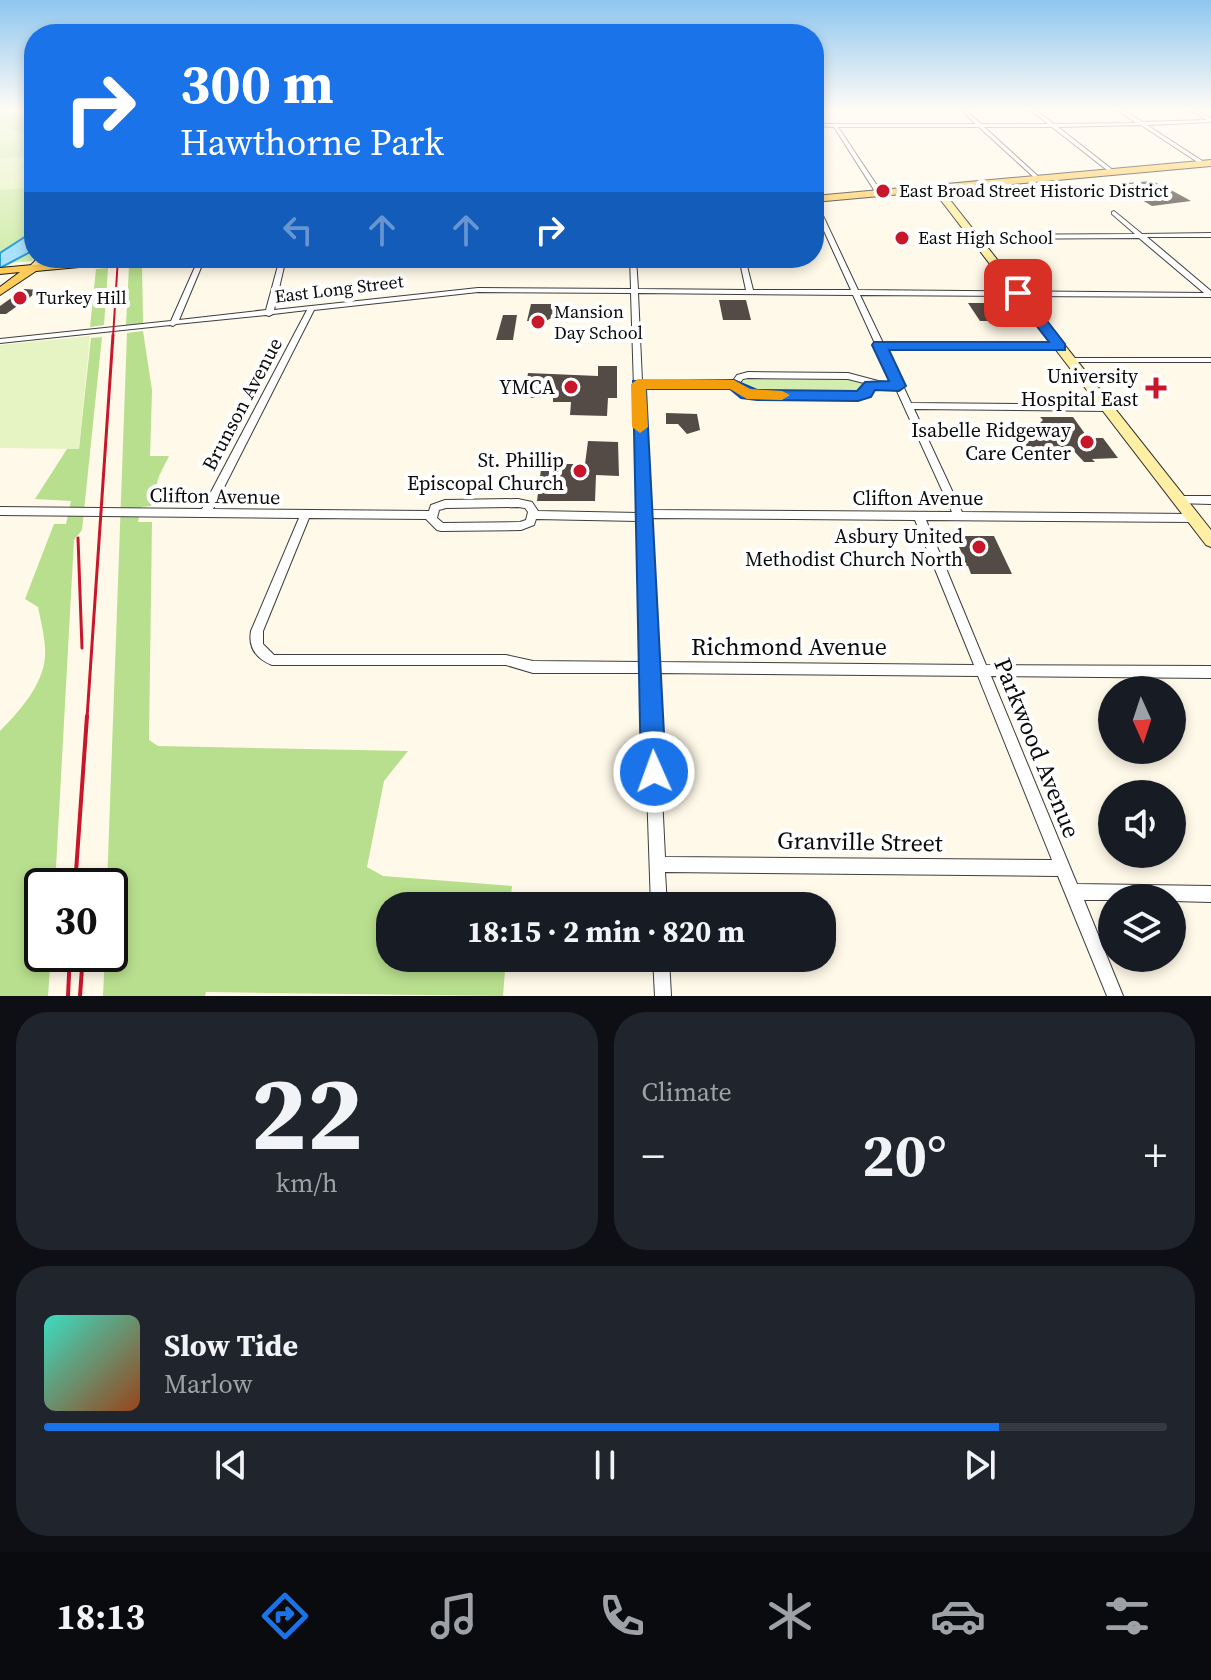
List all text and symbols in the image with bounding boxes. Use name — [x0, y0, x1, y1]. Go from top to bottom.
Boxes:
text: 300 m — [180, 45, 334, 122]
icon: right — [48, 56, 152, 160]
text: Hawthorne Park — [180, 118, 444, 167]
place label: East Broad Street Historic District — [899, 178, 1168, 203]
marker: East Broad Street Historic District — [874, 182, 892, 200]
icon: left — [276, 208, 320, 252]
icon: ahead — [360, 208, 404, 252]
icon: ahead — [444, 208, 488, 252]
icon: right — [528, 208, 572, 252]
place label: East High School — [918, 225, 1053, 250]
marker: East High School — [893, 229, 911, 247]
pin — [984, 259, 1052, 327]
street label: East Long Street — [273, 268, 405, 309]
icon: arrive — [996, 271, 1040, 315]
place label: Turkey Hill — [36, 285, 127, 310]
marker: Turkey Hill — [11, 289, 29, 307]
place label: Mansion Day School — [554, 299, 643, 345]
marker: Mansion Day School — [529, 313, 547, 331]
street label: Brunson Avenue — [195, 333, 289, 475]
place label: University Hospital East — [1021, 362, 1139, 413]
place label: YMCA — [499, 373, 556, 401]
marker: University Hospital East — [1145, 377, 1167, 399]
marker: YMCA — [562, 378, 580, 396]
place label: Isabelle Ridgeway Care Center — [911, 416, 1072, 467]
marker: Isabelle Ridgeway Care Center — [1078, 433, 1096, 451]
place label: St. Phillip Episcopal Church — [407, 446, 564, 497]
marker: St. Phillip Episcopal Church — [571, 462, 589, 480]
street label: Clifton Avenue — [149, 481, 281, 511]
street label: Clifton Avenue — [853, 484, 983, 512]
place label: Asbury United Methodist Church North — [745, 522, 964, 573]
marker: Asbury United Methodist Church North — [970, 538, 988, 556]
street label: Richmond Avenue — [691, 630, 887, 663]
street label: Parkwood Avenue — [986, 653, 1089, 843]
north arrow — [1098, 676, 1186, 764]
map controls — [1098, 676, 1186, 972]
position arrow — [612, 730, 696, 814]
button: sound — [1098, 780, 1186, 868]
street label: Granville Street — [777, 824, 943, 859]
speed limit sign: 30 — [24, 868, 128, 972]
button: layers — [1098, 884, 1186, 972]
text: 18:15 · 2 min · 820 m — [467, 911, 745, 952]
text: 22 — [250, 1041, 363, 1184]
text: Climate — [642, 1074, 732, 1110]
text: 20° — [862, 1114, 947, 1196]
text: − — [642, 1125, 665, 1186]
text: + — [1144, 1125, 1167, 1186]
text: km/h — [276, 1165, 338, 1201]
text: Slow Tide — [164, 1325, 298, 1366]
text: Marlow — [164, 1366, 253, 1402]
icon: previous — [209, 1443, 253, 1487]
icon: pause — [583, 1443, 627, 1487]
icon: next — [958, 1443, 1002, 1487]
icon: directions — [257, 1588, 313, 1644]
icon: music — [426, 1588, 482, 1644]
icon: phone — [594, 1588, 650, 1644]
icon: climate — [762, 1588, 818, 1644]
icon: car — [930, 1588, 986, 1644]
icon: filters — [1099, 1588, 1155, 1644]
text: 18:13 — [56, 1592, 145, 1641]

